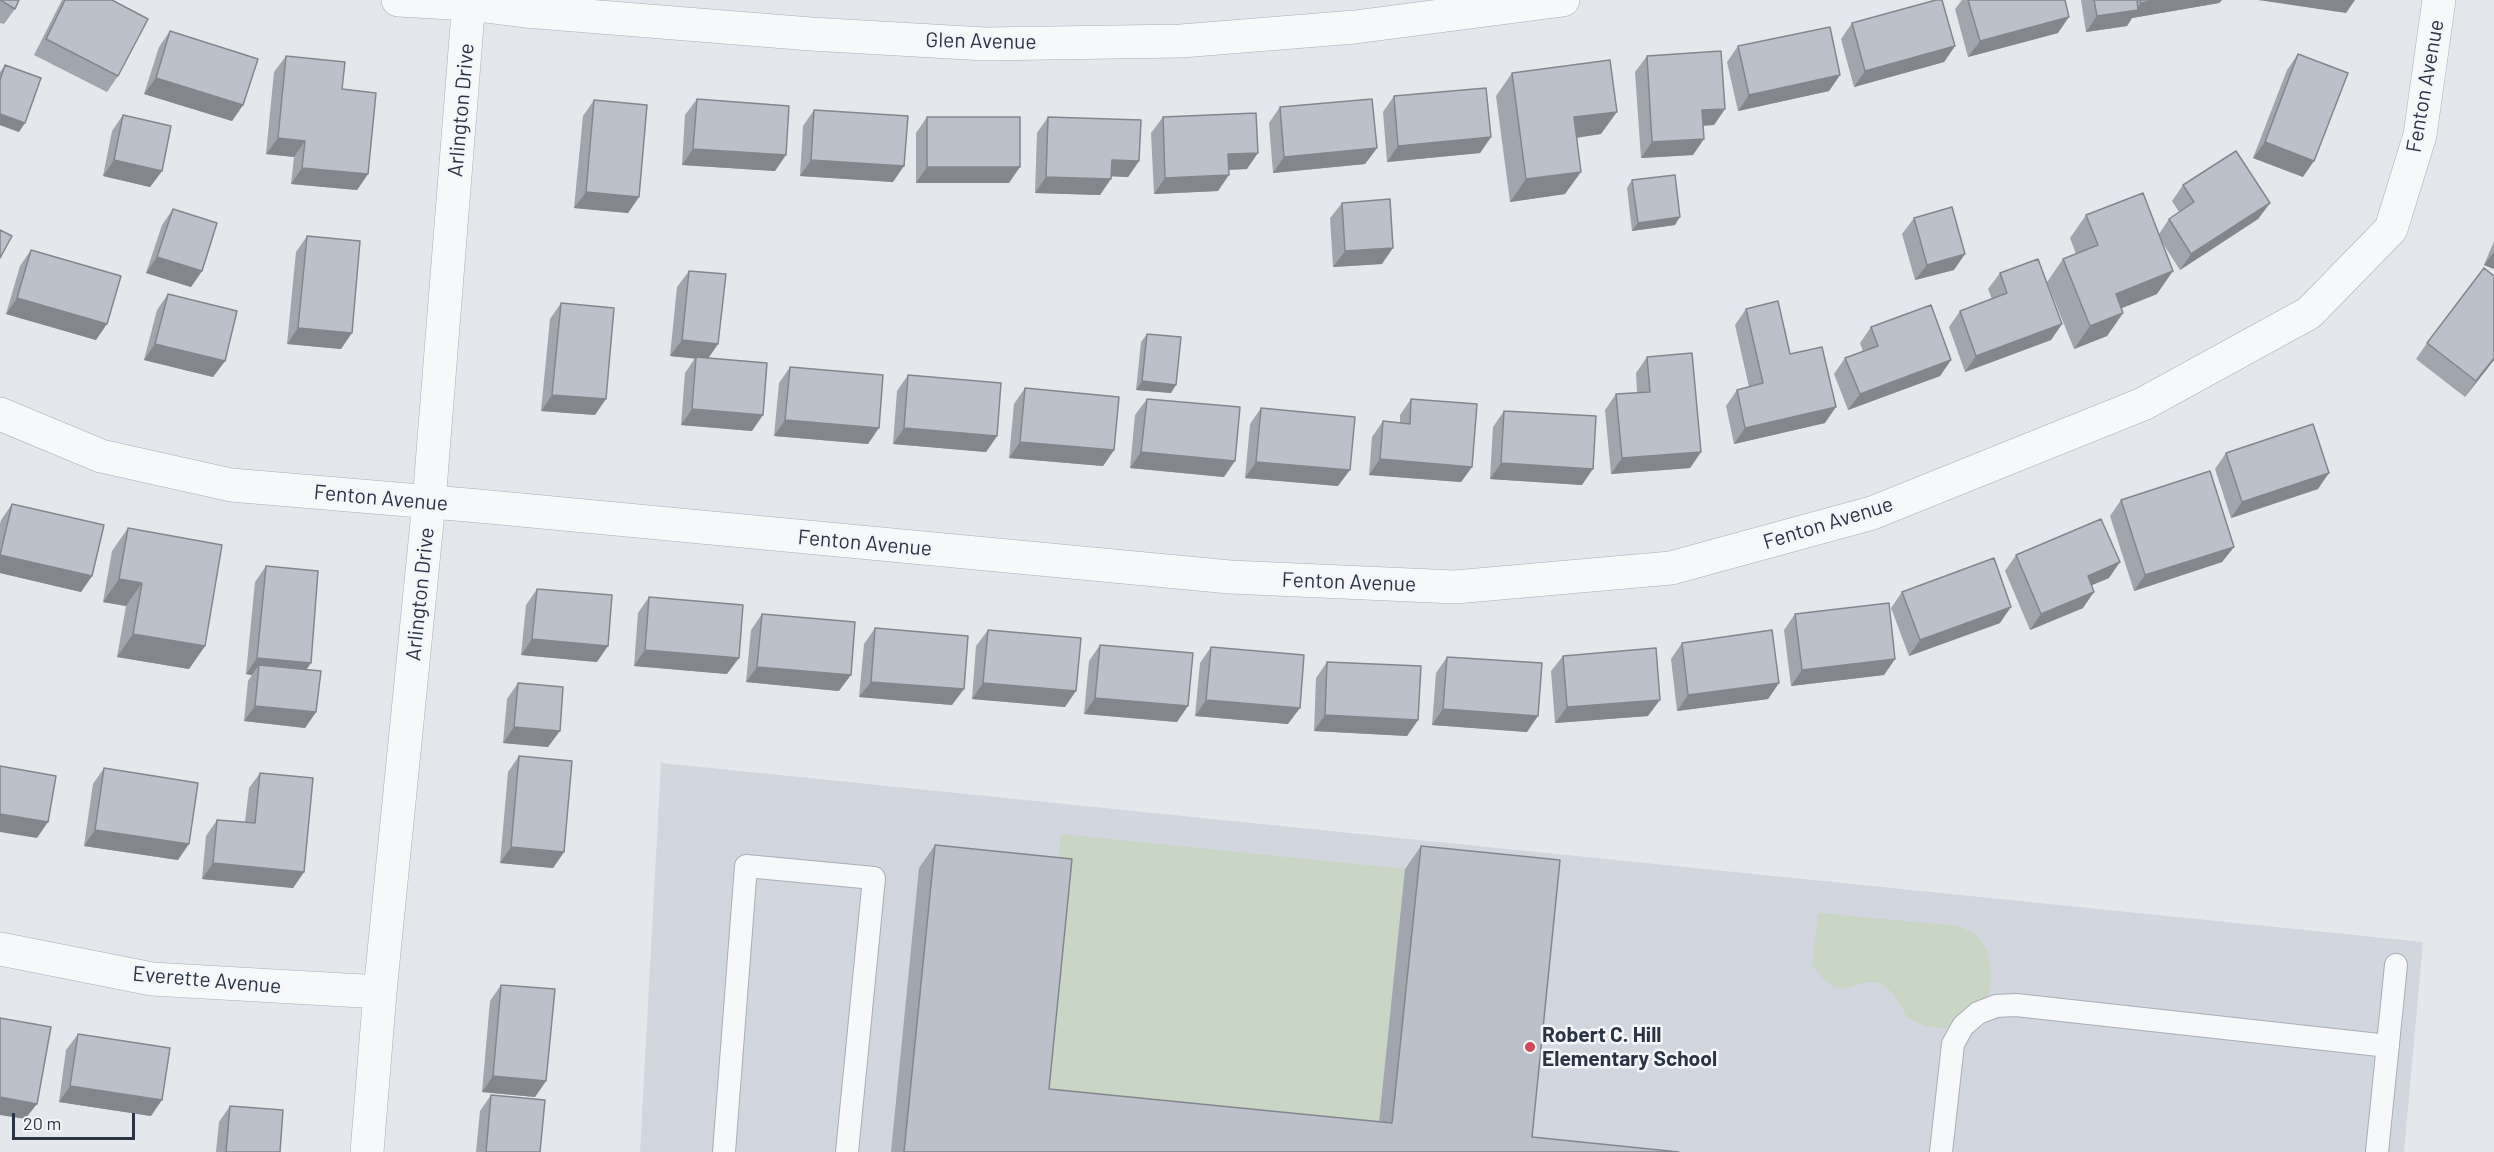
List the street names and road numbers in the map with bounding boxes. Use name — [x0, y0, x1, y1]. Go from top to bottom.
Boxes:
street label: Fenton Avenue — [2401, 18, 2449, 154]
street label: Glen Avenue — [925, 27, 1037, 55]
street label: Arlington Drive — [443, 42, 479, 178]
street label: Fenton Avenue — [313, 480, 449, 516]
street label: Fenton Avenue — [1760, 491, 1896, 555]
street label: Fenton Avenue — [797, 525, 933, 561]
street label: Arlington Drive — [400, 526, 440, 662]
street label: Fenton Avenue — [1281, 567, 1417, 597]
street label: Everette Avenue — [132, 961, 282, 999]

